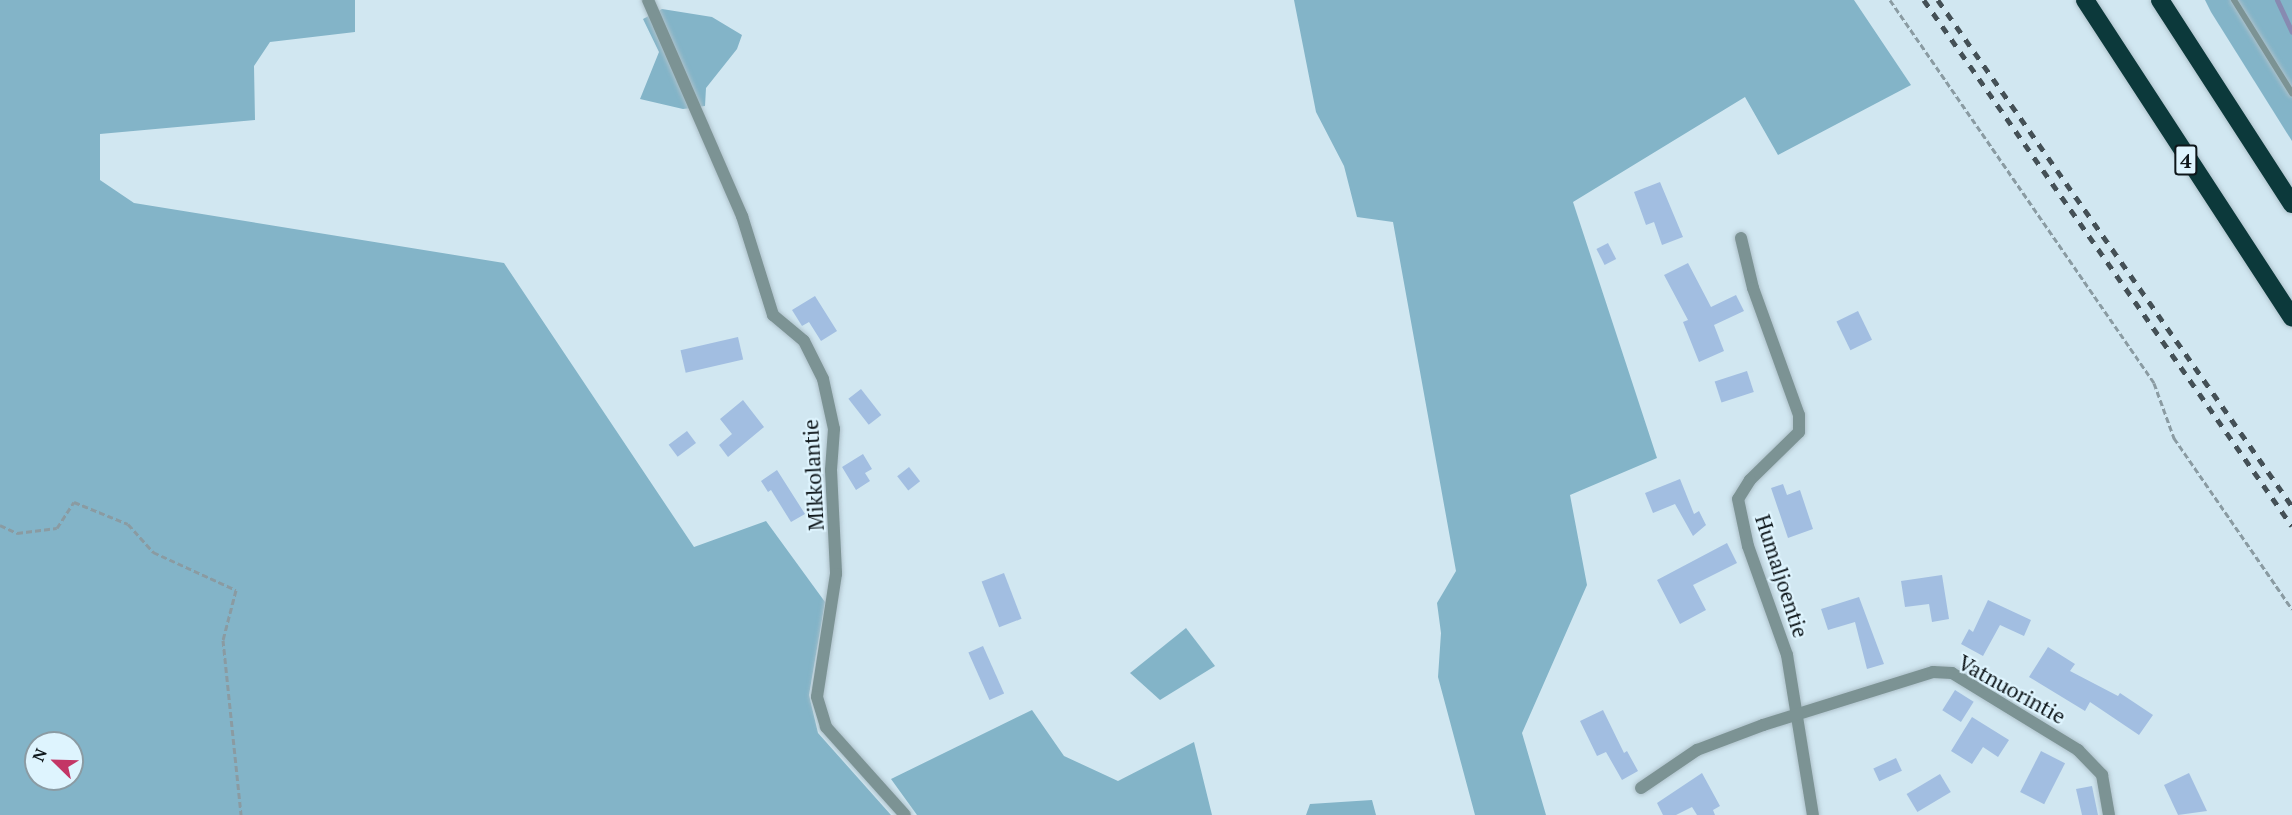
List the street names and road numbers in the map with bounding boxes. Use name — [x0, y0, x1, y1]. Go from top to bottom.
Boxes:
road number: 4 — [2174, 143, 2198, 177]
street label: Mikkolantie — [797, 419, 829, 531]
street label: Humaljoentie — [1750, 511, 1814, 641]
street label: Vatnuorintie — [1954, 649, 2070, 729]

